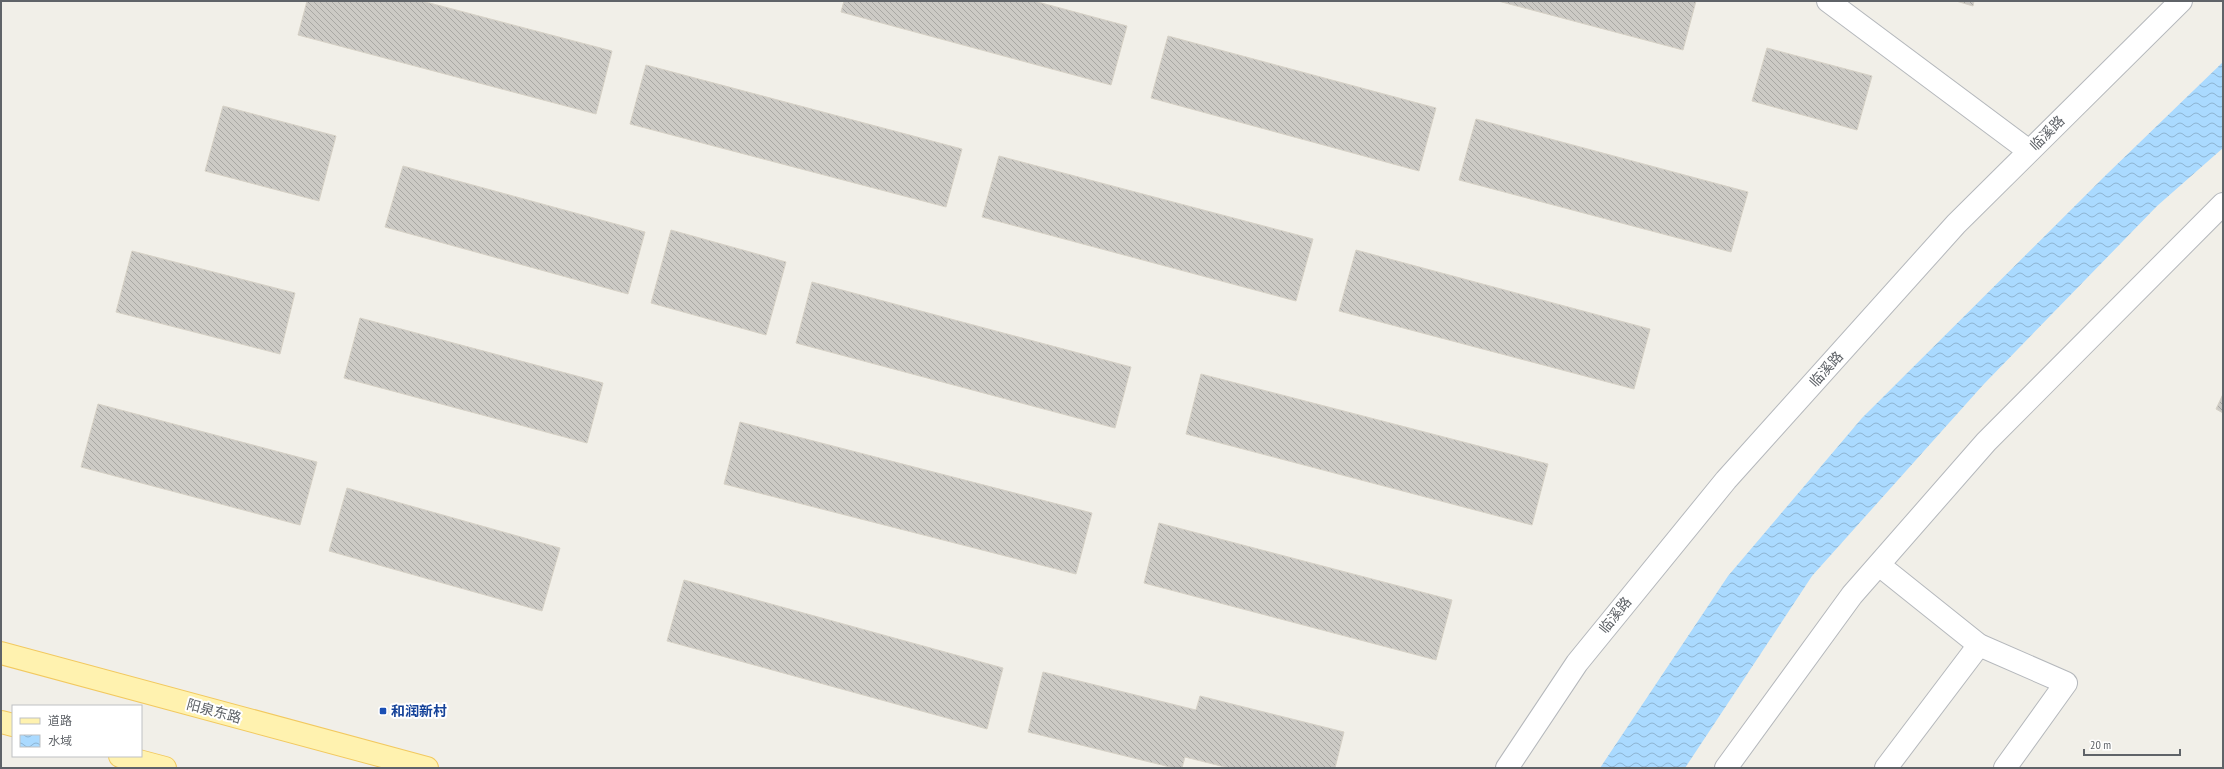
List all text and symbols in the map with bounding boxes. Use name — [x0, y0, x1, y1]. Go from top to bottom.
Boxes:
street label: 临溪路 — [2026, 112, 2068, 154]
street label: 临溪路 — [1805, 347, 1847, 391]
street label: 临溪路 — [1595, 593, 1635, 637]
street label: 阳泉东路 — [185, 695, 243, 727]
place label: 和润新村 — [391, 702, 447, 720]
legend — [12, 705, 142, 757]
marker: 和润新村 — [378, 706, 388, 716]
text: 道路 — [48, 713, 72, 728]
scale bar — [2084, 731, 2180, 757]
text: 水域 — [48, 733, 72, 748]
text: 20 m — [2090, 737, 2111, 752]

